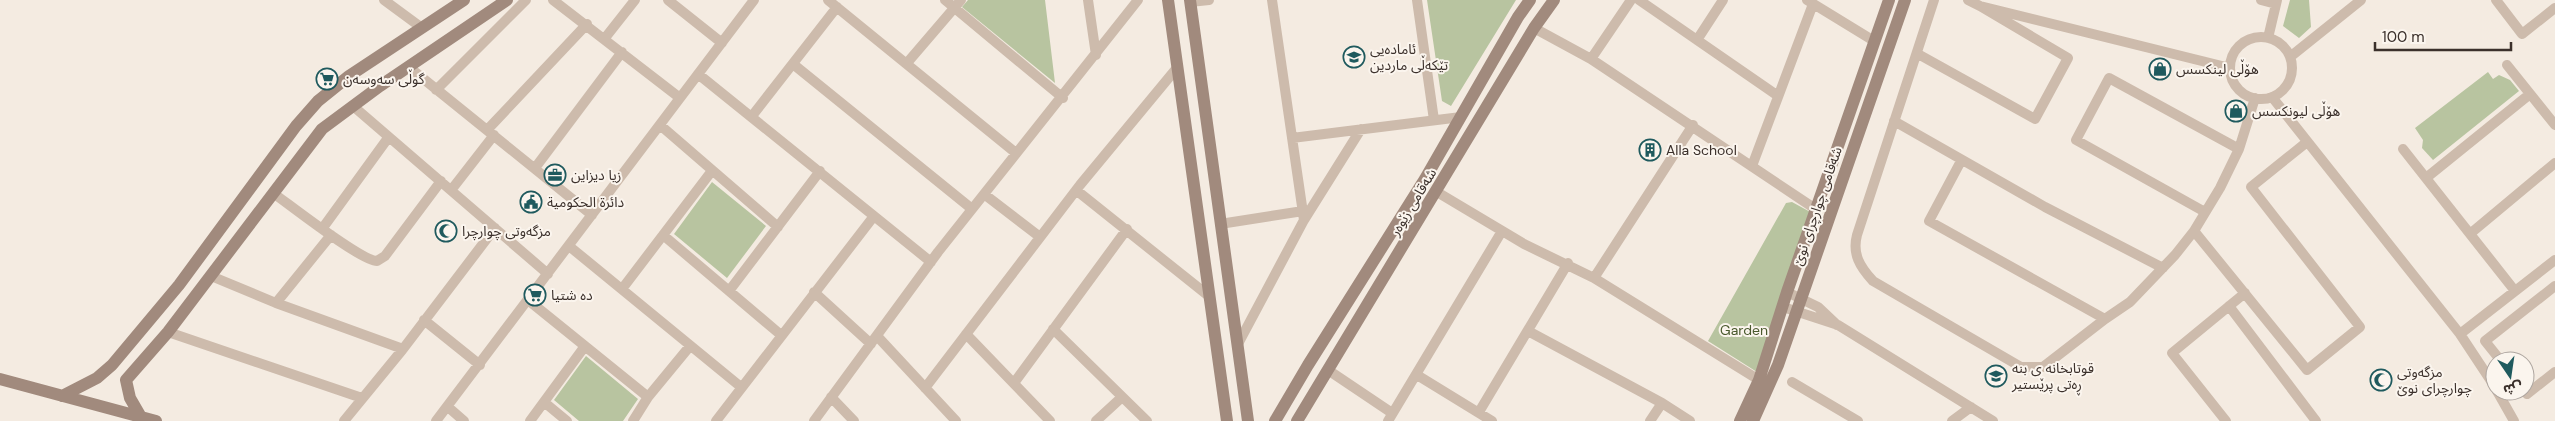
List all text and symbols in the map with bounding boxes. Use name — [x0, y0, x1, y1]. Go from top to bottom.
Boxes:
scale bar — [2375, 20, 2511, 52]
text: 100 m — [2382, 27, 2425, 47]
place label: ئامادەیی تێکەڵی ماردین — [1370, 40, 1448, 74]
school or university icon: ئامادەیی تێکەڵی ماردین — [1342, 45, 1366, 69]
shop icon: ھۆڵی لینكسس — [2148, 57, 2172, 81]
place label: ھۆڵی لینكسس — [2176, 59, 2259, 78]
supermarket icon: گوڵی سەوسەن — [315, 67, 339, 91]
place label: گوڵی سەوسەن — [343, 69, 425, 88]
shop icon: ھۆڵی لیونكسس — [2224, 99, 2248, 123]
place label: ھۆڵی لیونكسس — [2252, 101, 2340, 120]
building icon: Alla School — [1638, 138, 1662, 162]
place label: Alla School — [1666, 141, 1737, 159]
street label: شەقامی چوارچرای نوێ — [1788, 144, 1847, 268]
office icon: زیا دیزاین — [543, 163, 567, 187]
street label: شەقامی زێوەر — [1385, 165, 1440, 240]
place label: زیا دیزاین — [571, 166, 622, 184]
public building icon: دائرة الحكومية — [519, 190, 543, 214]
place label: دائرة الحكومية — [547, 193, 624, 211]
mosque icon: مزگەوتی چوارچرا — [434, 219, 458, 243]
place label: مزگەوتی چوارچرا — [462, 222, 551, 241]
supermarket icon: ده شتيا — [523, 283, 547, 307]
place label: ده شتيا — [551, 286, 593, 304]
park label: Garden — [1720, 321, 1768, 339]
north arrow — [2485, 351, 2535, 401]
place label: قوتابخانە ی بنە ڕەتی پرێستیر — [2011, 359, 2094, 396]
place label: مزگەوتی چوارچرای نوێ — [2397, 363, 2472, 398]
school or university icon: قوتابخانە ی بنە ڕەتی پرێستیر — [1984, 364, 2008, 388]
mosque icon: مزگەوتی چوارچرای نوێ — [2369, 368, 2393, 392]
text: ش — [2502, 378, 2524, 400]

